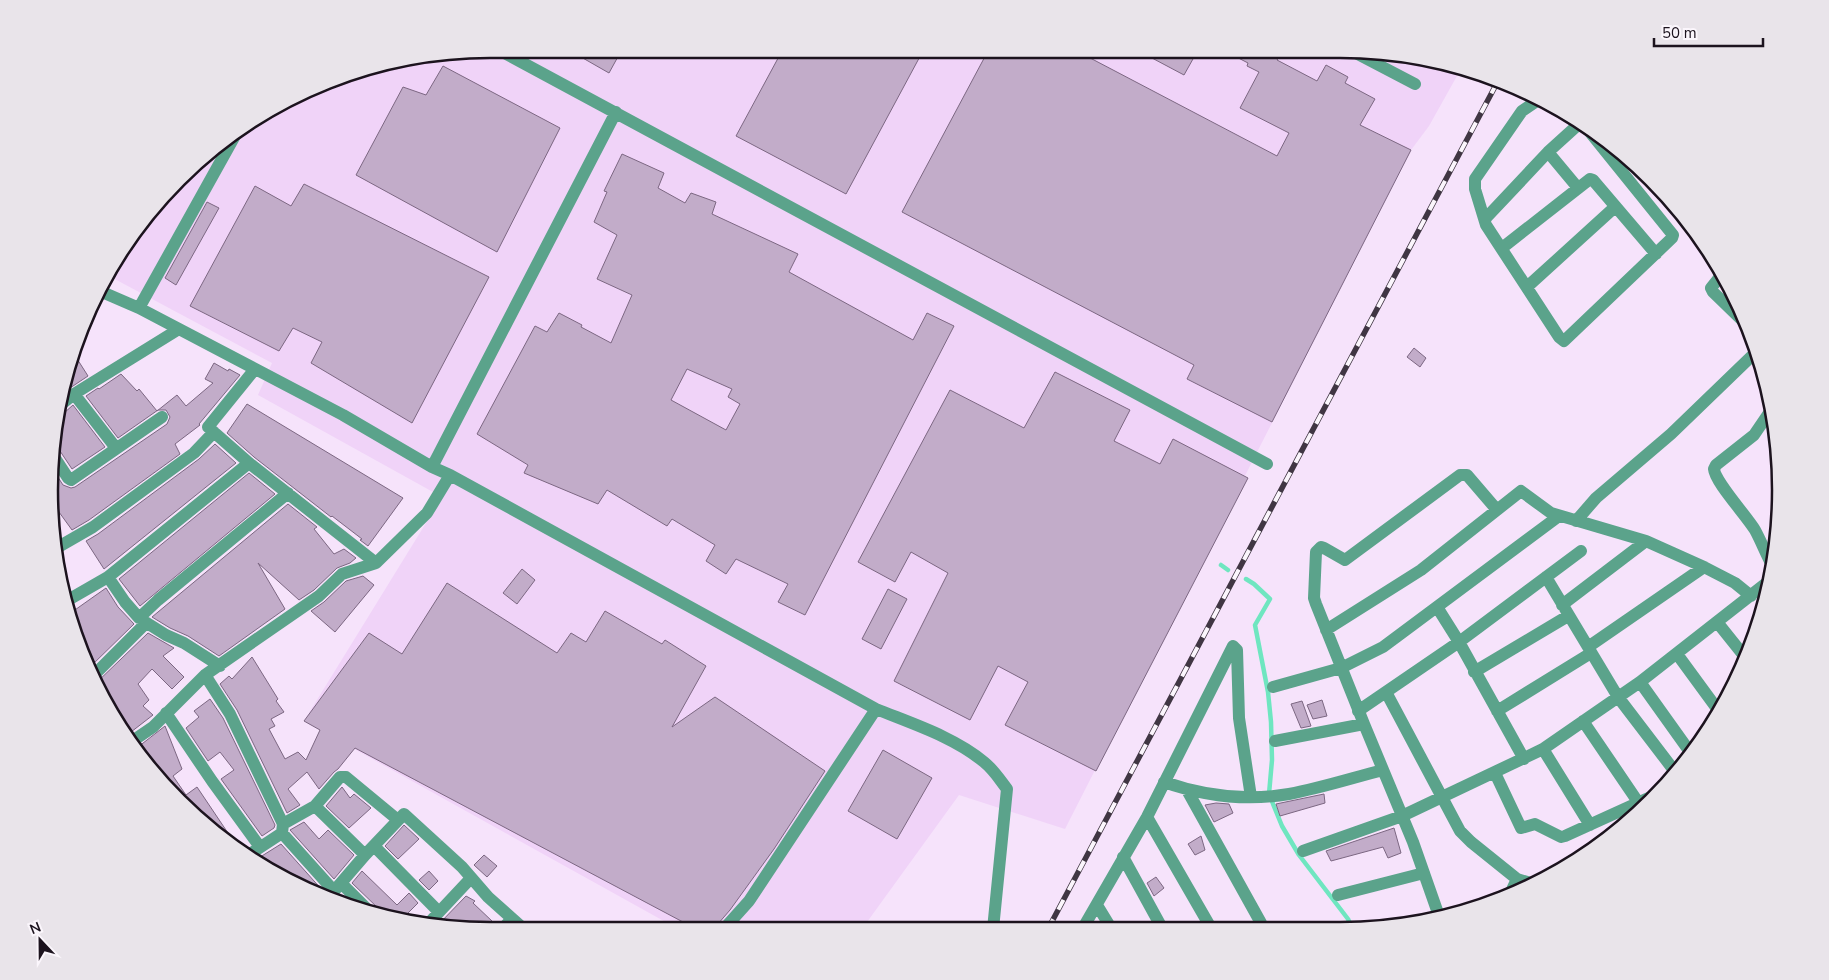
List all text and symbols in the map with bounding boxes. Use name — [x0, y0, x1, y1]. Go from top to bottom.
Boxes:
scale bar — [1654, 15, 1763, 47]
text: 50 m — [1662, 23, 1697, 43]
north arrow — [15, 915, 65, 965]
text: N — [27, 918, 44, 939]

